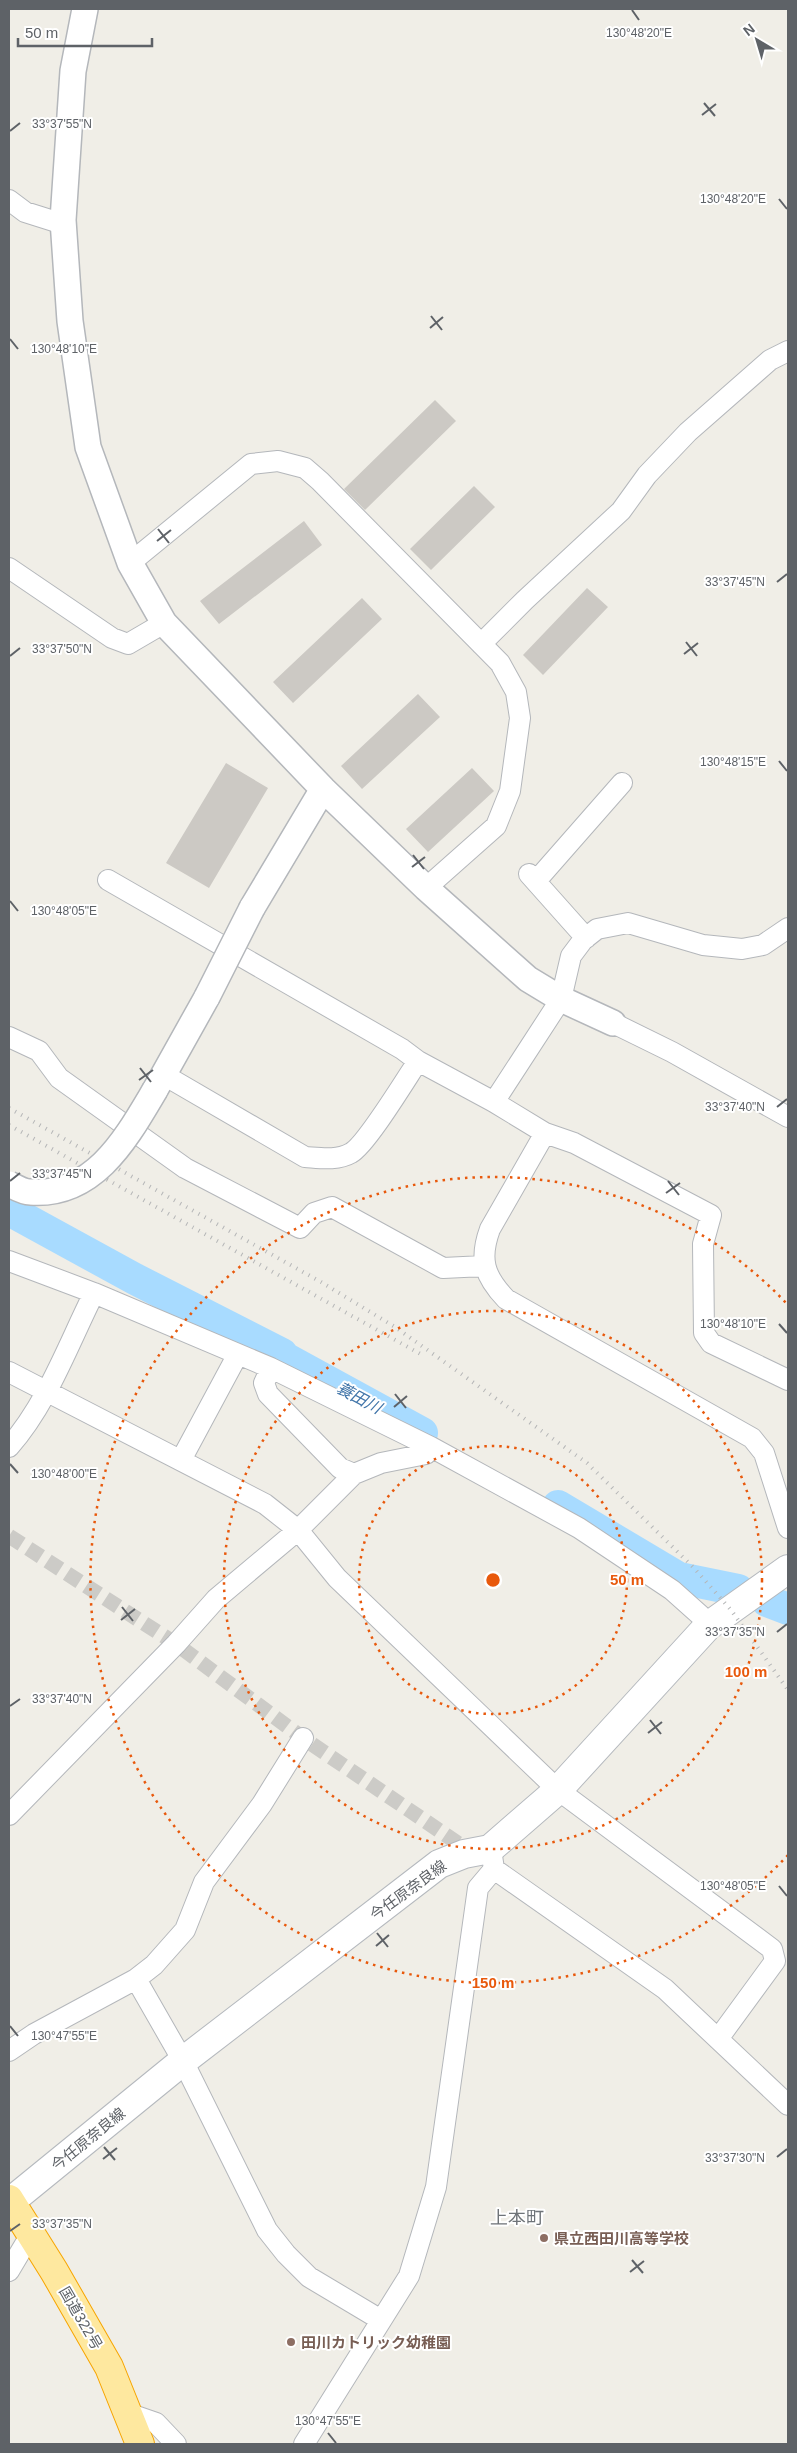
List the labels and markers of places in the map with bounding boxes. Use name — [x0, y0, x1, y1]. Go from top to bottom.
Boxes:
centre of rings — [484, 1571, 502, 1589]
place label: 県立西田川高等学校 — [554, 2230, 689, 2247]
marker: 県立西田川高等学校 — [538, 2232, 550, 2244]
place label: 田川カトリック幼稚園 — [301, 2334, 451, 2351]
marker: 田川カトリック幼稚園 — [285, 2336, 297, 2348]

